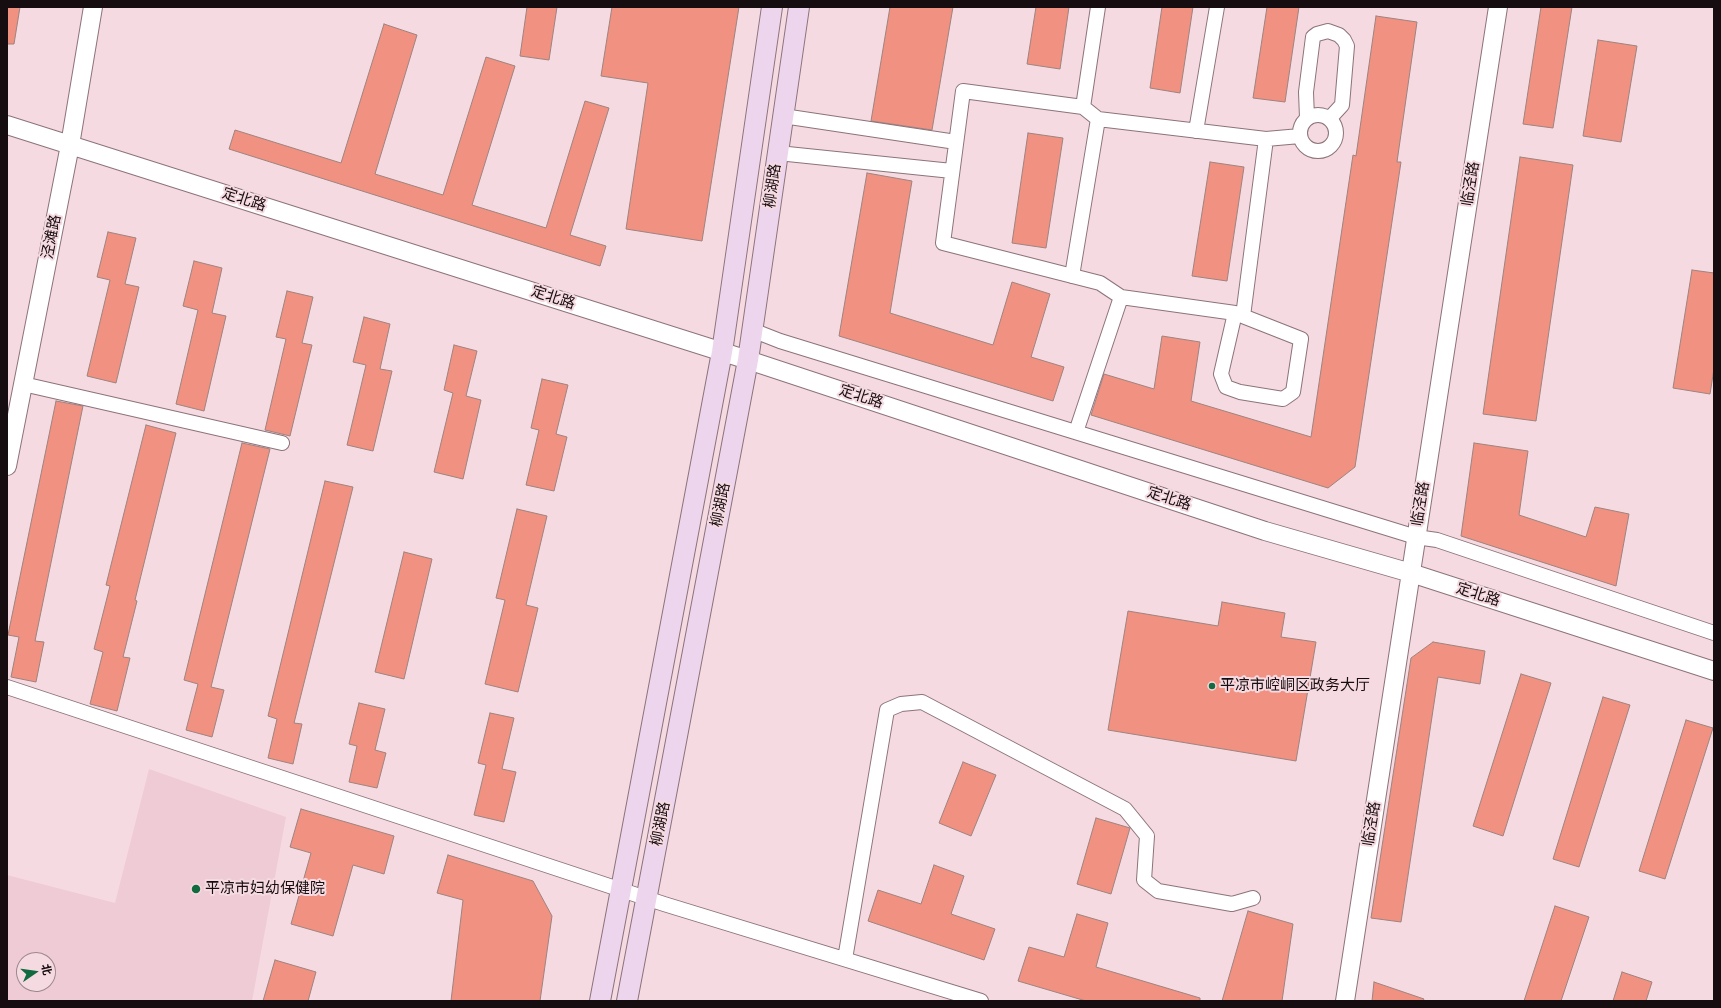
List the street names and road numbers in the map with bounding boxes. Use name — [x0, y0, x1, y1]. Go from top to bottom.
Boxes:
street label: 临泾路 — [1459, 160, 1483, 208]
street label: 柳湖路 — [761, 162, 785, 210]
street label: 定北路 — [220, 184, 268, 216]
street label: 泾滩路 — [39, 213, 65, 261]
street label: 定北路 — [529, 282, 577, 314]
street label: 定北路 — [837, 381, 885, 413]
street label: 临泾路 — [1409, 480, 1433, 528]
street label: 柳湖路 — [708, 481, 734, 529]
street label: 定北路 — [1145, 483, 1193, 515]
street label: 定北路 — [1454, 579, 1502, 611]
street label: 柳湖路 — [648, 800, 674, 848]
street label: 临泾路 — [1360, 800, 1384, 848]

